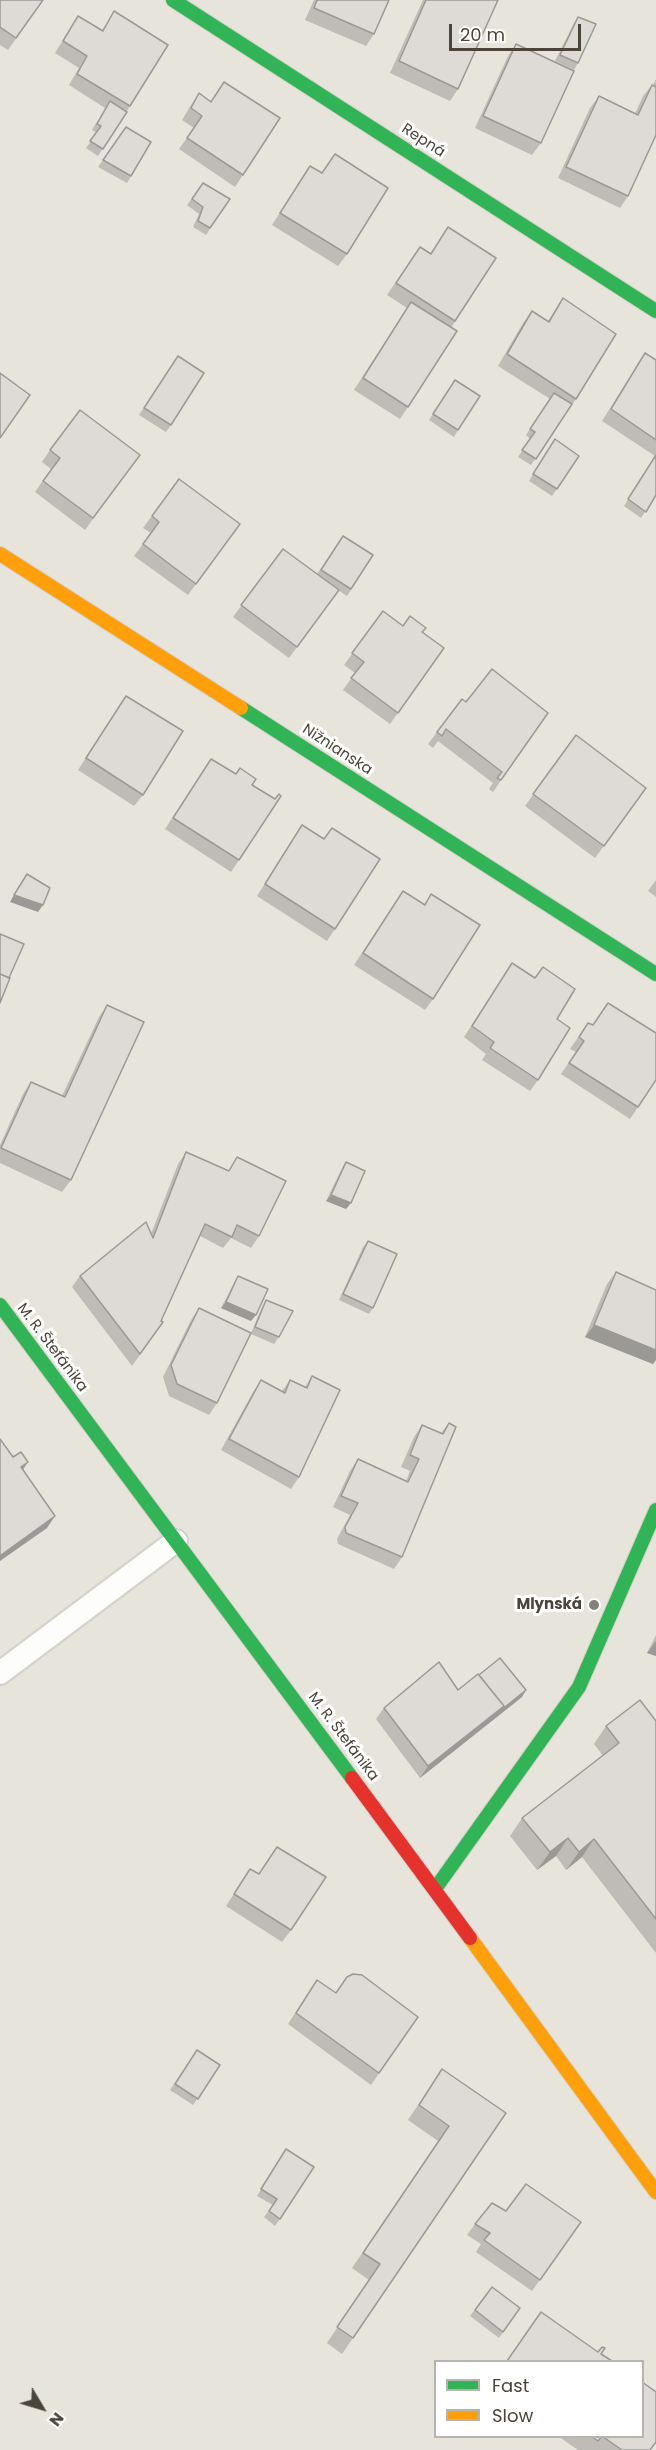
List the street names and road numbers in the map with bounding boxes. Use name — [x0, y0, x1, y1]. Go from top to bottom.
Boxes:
street label: Repná — [398, 120, 448, 162]
street label: Nižnianska — [299, 721, 375, 779]
street label: M. R. Štefánika — [13, 1300, 91, 1396]
street label: M. R. Štefánika — [304, 1689, 382, 1785]

